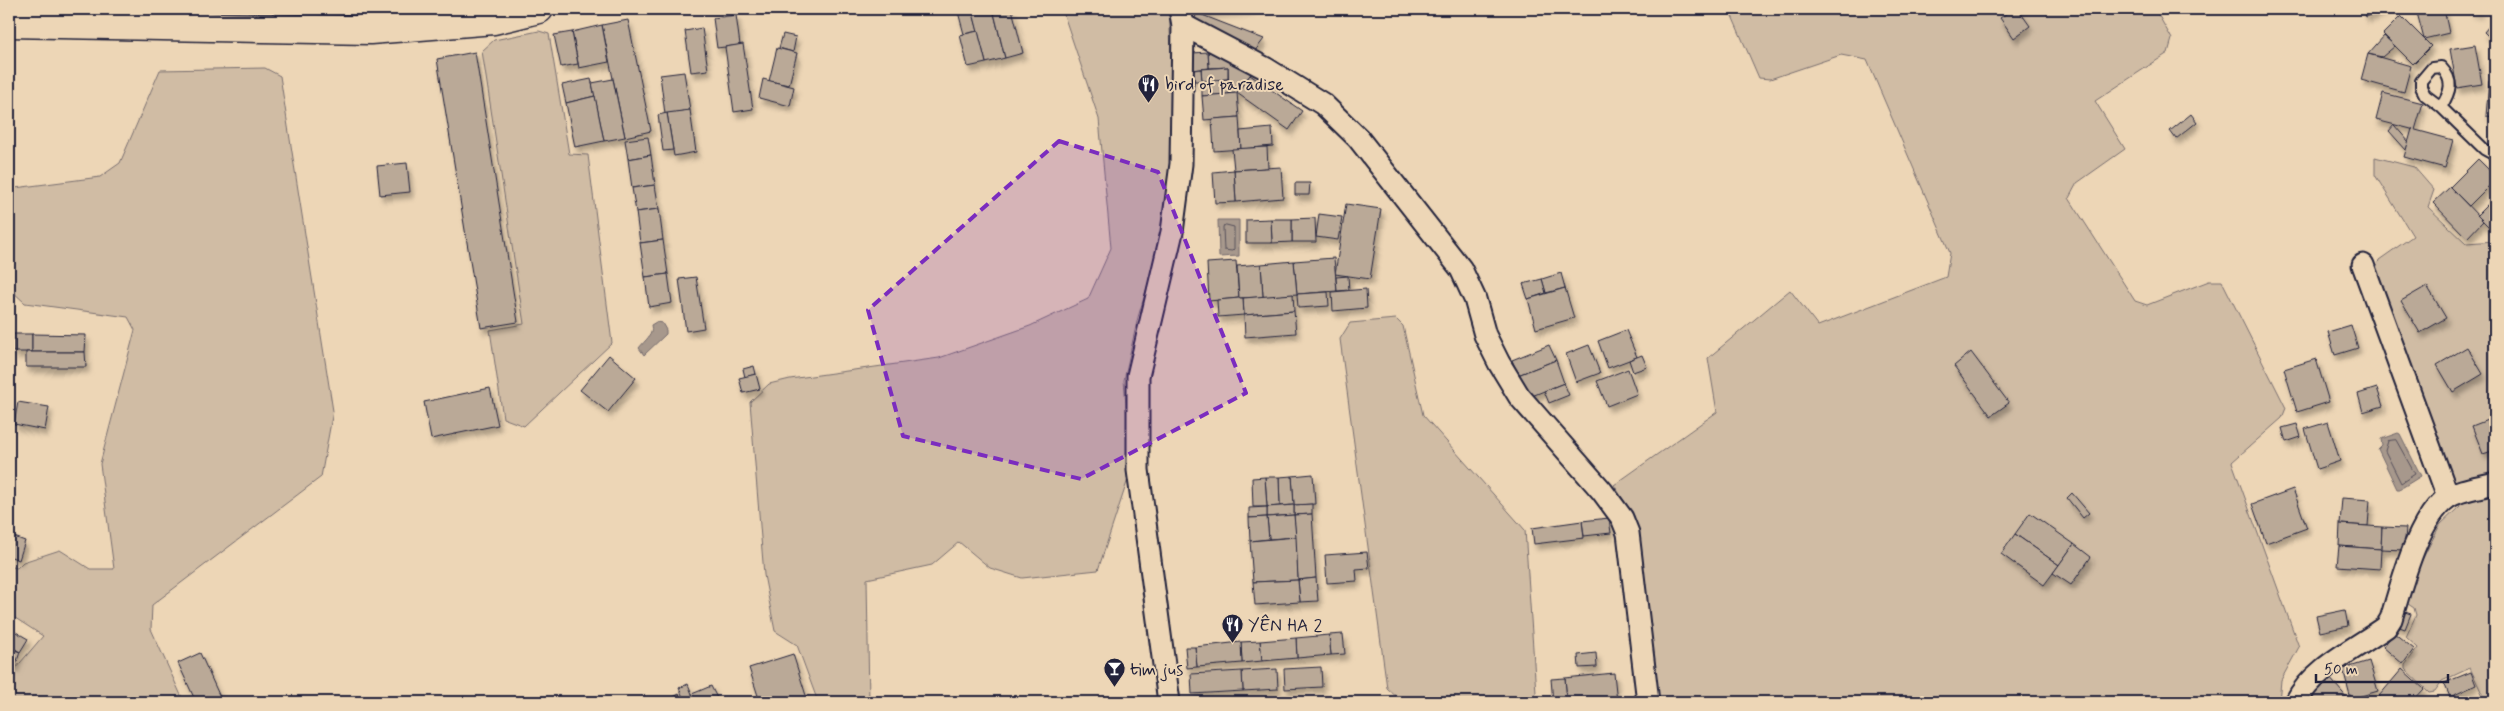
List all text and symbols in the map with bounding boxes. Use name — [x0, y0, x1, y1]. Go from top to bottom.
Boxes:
restaurant icon: bird of paradise — [1137, 72, 1161, 103]
place label: bird of paradise — [1165, 73, 1284, 97]
restaurant icon: YÊN HA 2 — [1220, 613, 1244, 644]
place label: YÊN HA 2 — [1248, 614, 1322, 638]
scale bar — [2316, 651, 2449, 683]
bar icon: tim jus — [1102, 657, 1126, 688]
place label: tim jus — [1130, 658, 1183, 682]
text: 50 m — [2324, 660, 2358, 680]

